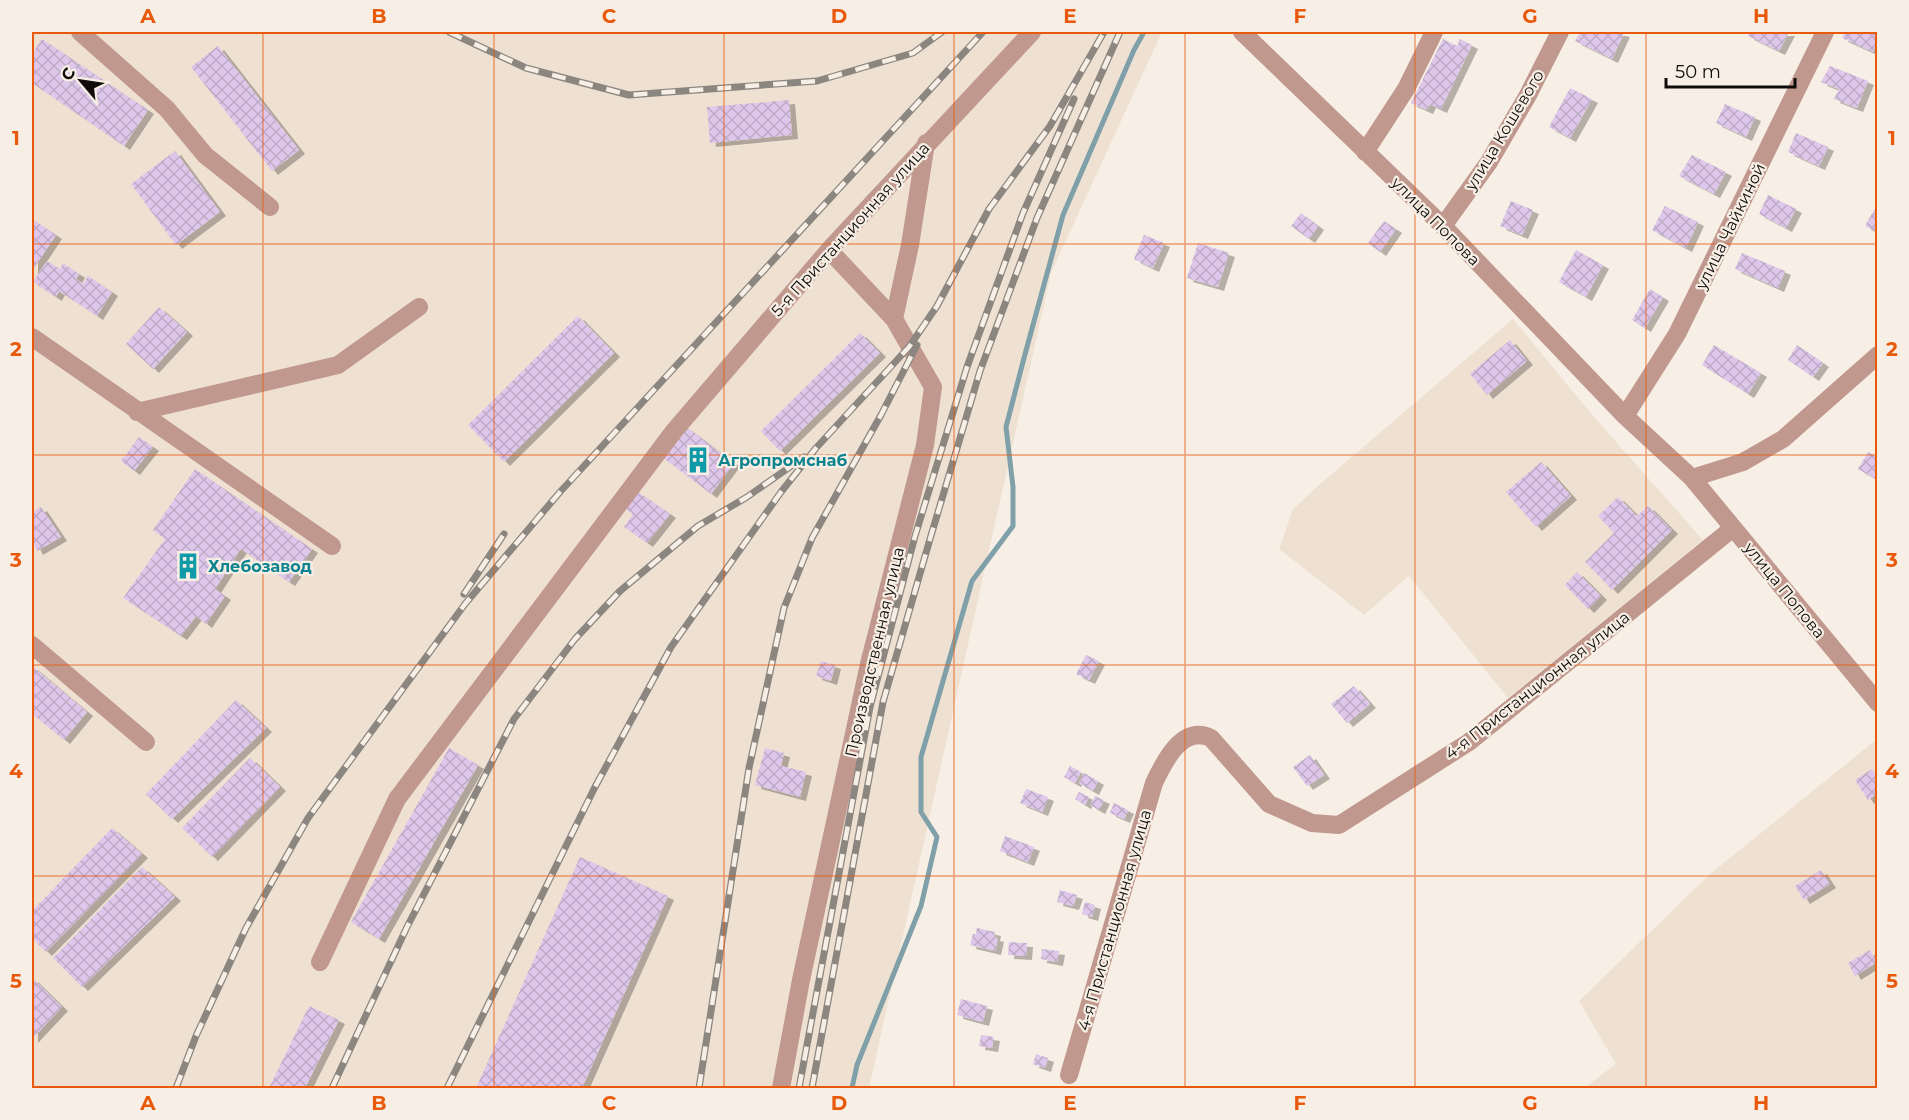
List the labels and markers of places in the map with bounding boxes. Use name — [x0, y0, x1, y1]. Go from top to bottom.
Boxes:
building icon: Агропромснаб — [683, 445, 713, 475]
place label: Агропромснаб — [718, 451, 847, 470]
building icon: Хлебозавод — [173, 551, 203, 581]
place label: Хлебозавод — [208, 557, 312, 576]

